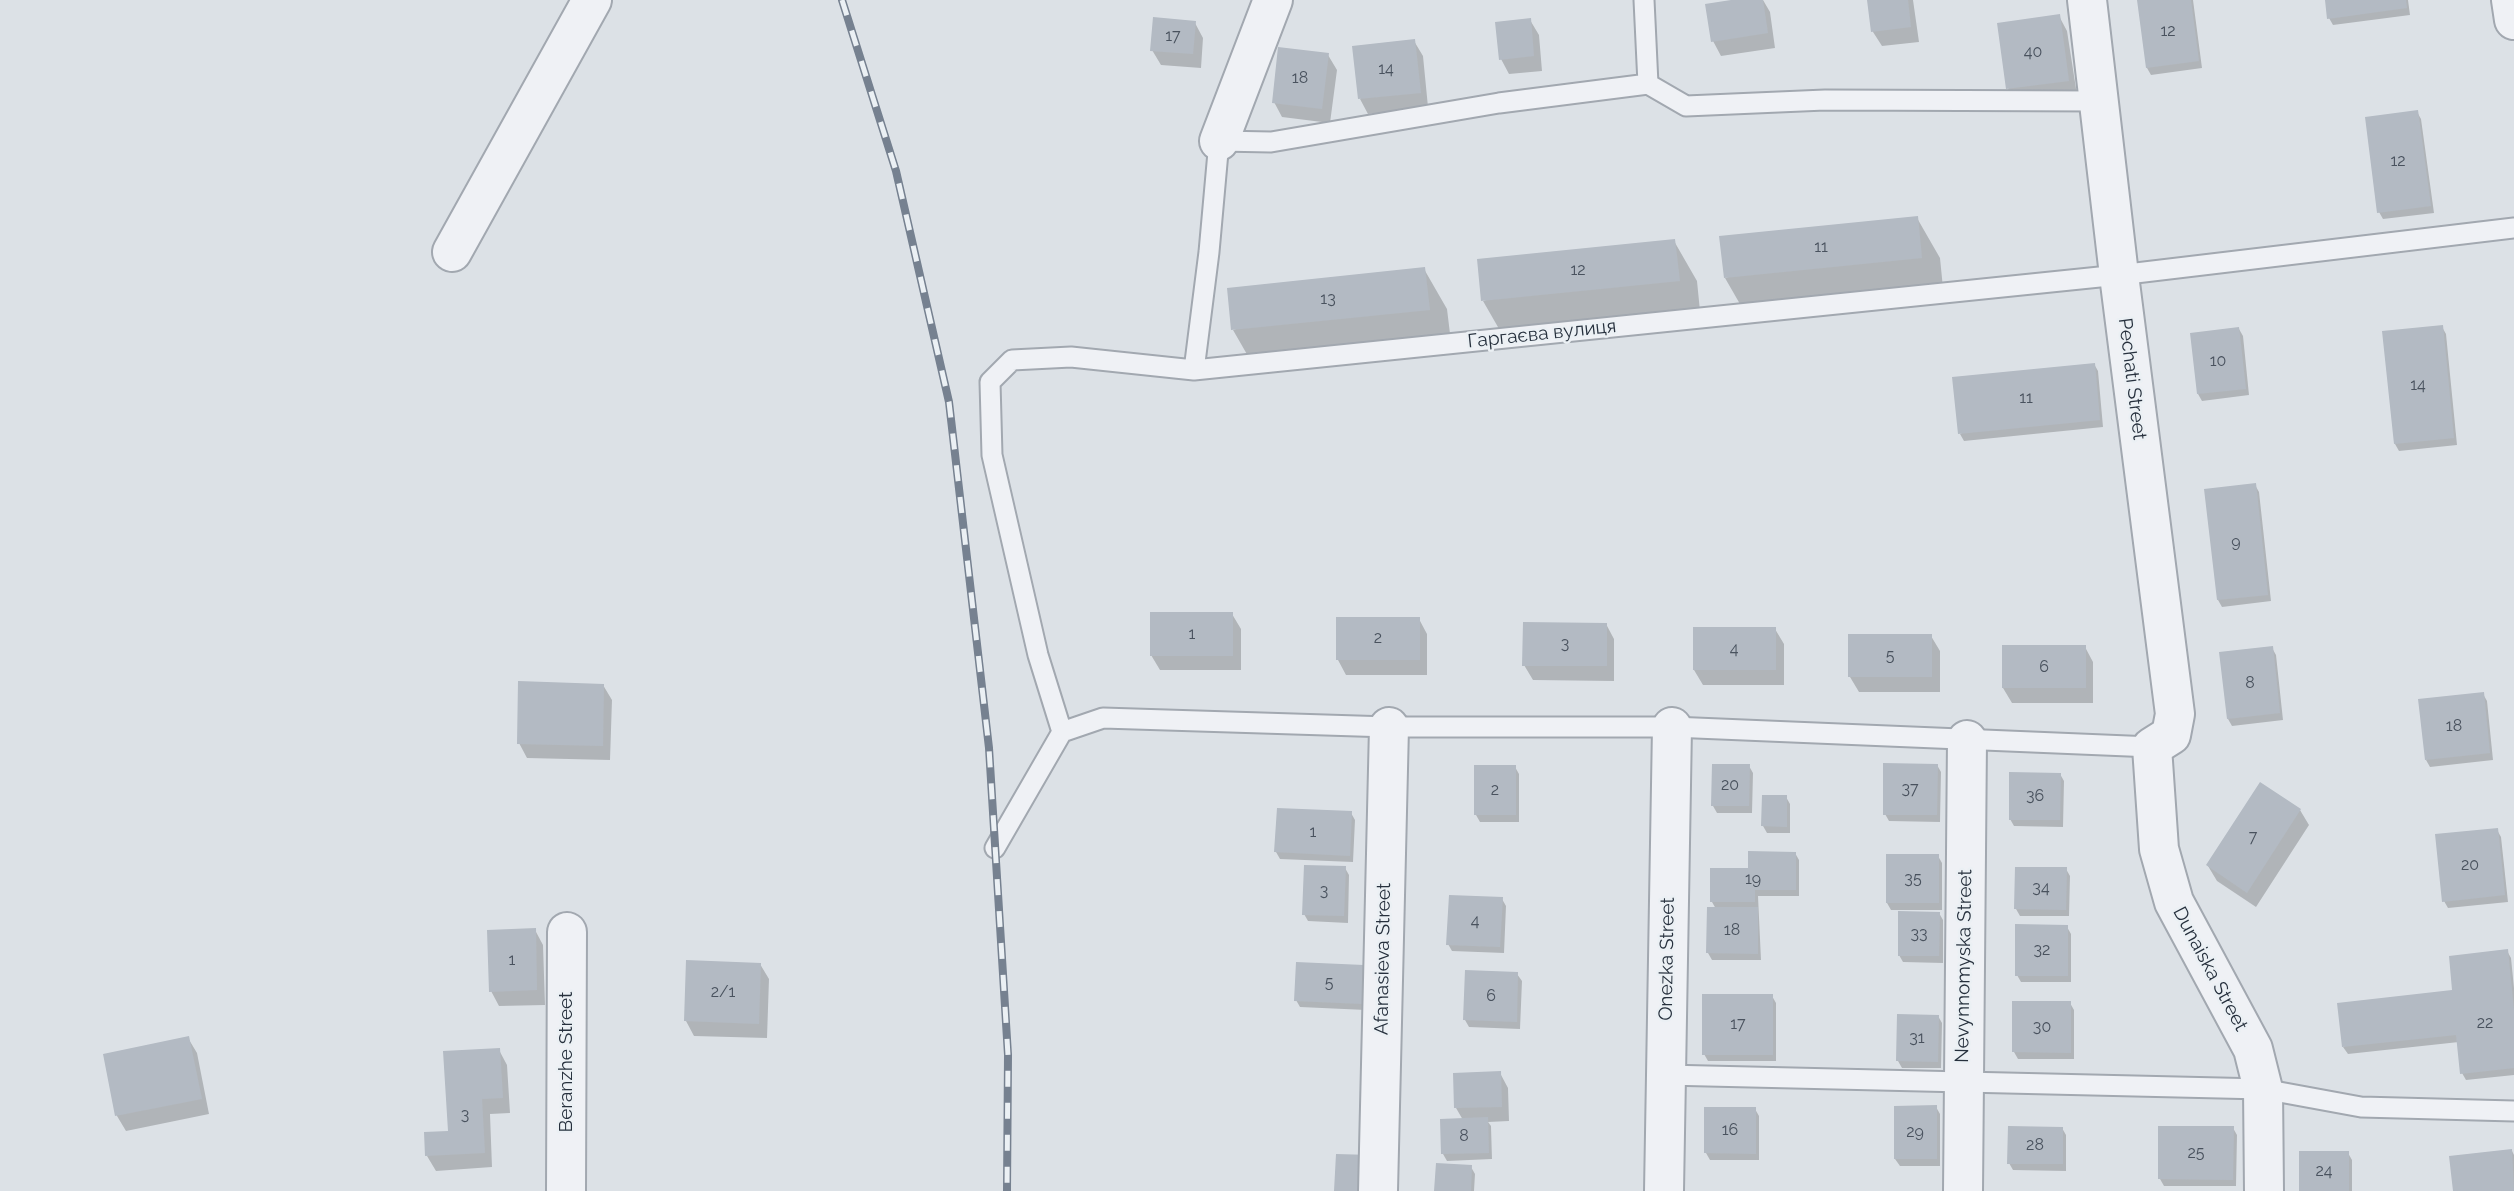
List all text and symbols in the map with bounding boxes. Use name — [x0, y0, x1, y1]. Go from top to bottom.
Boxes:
house number: 12 — [2160, 21, 2176, 41]
house number: 17 — [1165, 26, 1181, 46]
house number: 40 — [2024, 42, 2042, 62]
house number: 14 — [1378, 59, 1394, 79]
house number: 18 — [1292, 68, 1308, 88]
house number: 12 — [2390, 151, 2406, 171]
house number: 11 — [1814, 237, 1828, 257]
house number: 12 — [1570, 260, 1586, 280]
house number: 13 — [1320, 289, 1336, 309]
street label: Гаргаєва вулиця — [1467, 315, 1617, 353]
street label: Pechati Street — [2113, 317, 2151, 441]
house number: 10 — [2210, 351, 2226, 371]
house number: 14 — [2410, 375, 2426, 395]
house number: 11 — [2019, 388, 2033, 408]
house number: 9 — [2231, 532, 2241, 552]
house number: 1 — [1189, 624, 1195, 644]
house number: 2 — [1374, 628, 1382, 648]
house number: 3 — [1561, 634, 1569, 654]
house number: 4 — [1730, 639, 1738, 659]
house number: 5 — [1886, 646, 1894, 666]
house number: 6 — [2039, 657, 2049, 677]
house number: 8 — [2245, 673, 2255, 693]
house number: 18 — [2446, 716, 2462, 736]
house number: 20 — [1721, 775, 1739, 795]
house number: 37 — [1901, 779, 1919, 799]
house number: 2 — [1491, 780, 1499, 800]
house number: 36 — [2026, 786, 2044, 806]
house number: 1 — [1310, 822, 1316, 842]
house number: 7 — [2249, 827, 2257, 847]
house number: 20 — [2461, 855, 2479, 875]
house number: 19 — [1745, 869, 1761, 889]
house number: 35 — [1904, 869, 1922, 889]
street label: Nevynnomyska Street — [1951, 869, 1977, 1063]
house number: 34 — [2032, 878, 2050, 898]
house number: 3 — [1320, 881, 1328, 901]
street label: Afanasieva Street — [1370, 883, 1396, 1035]
street label: Onezka Street — [1655, 897, 1679, 1021]
street label: Dunaiska Street — [2168, 903, 2252, 1035]
house number: 4 — [1471, 911, 1479, 931]
house number: 18 — [1724, 920, 1740, 940]
house number: 33 — [1910, 924, 1928, 944]
house number: 32 — [2034, 940, 2050, 960]
house number: 1 — [509, 950, 515, 970]
house number: 5 — [1325, 973, 1333, 993]
house number: 2/1 — [711, 982, 735, 1002]
house number: 6 — [1486, 986, 1496, 1006]
street label: Beranzhe Street — [555, 992, 577, 1132]
house number: 22 — [2477, 1013, 2493, 1033]
house number: 17 — [1730, 1014, 1746, 1034]
house number: 30 — [2033, 1017, 2051, 1037]
house number: 31 — [1909, 1028, 1925, 1048]
house number: 3 — [461, 1105, 469, 1125]
house number: 16 — [1722, 1120, 1738, 1140]
house number: 29 — [1906, 1122, 1924, 1142]
house number: 8 — [1459, 1126, 1469, 1146]
house number: 28 — [2026, 1135, 2044, 1155]
house number: 25 — [2187, 1143, 2205, 1163]
house number: 24 — [2315, 1161, 2333, 1181]

